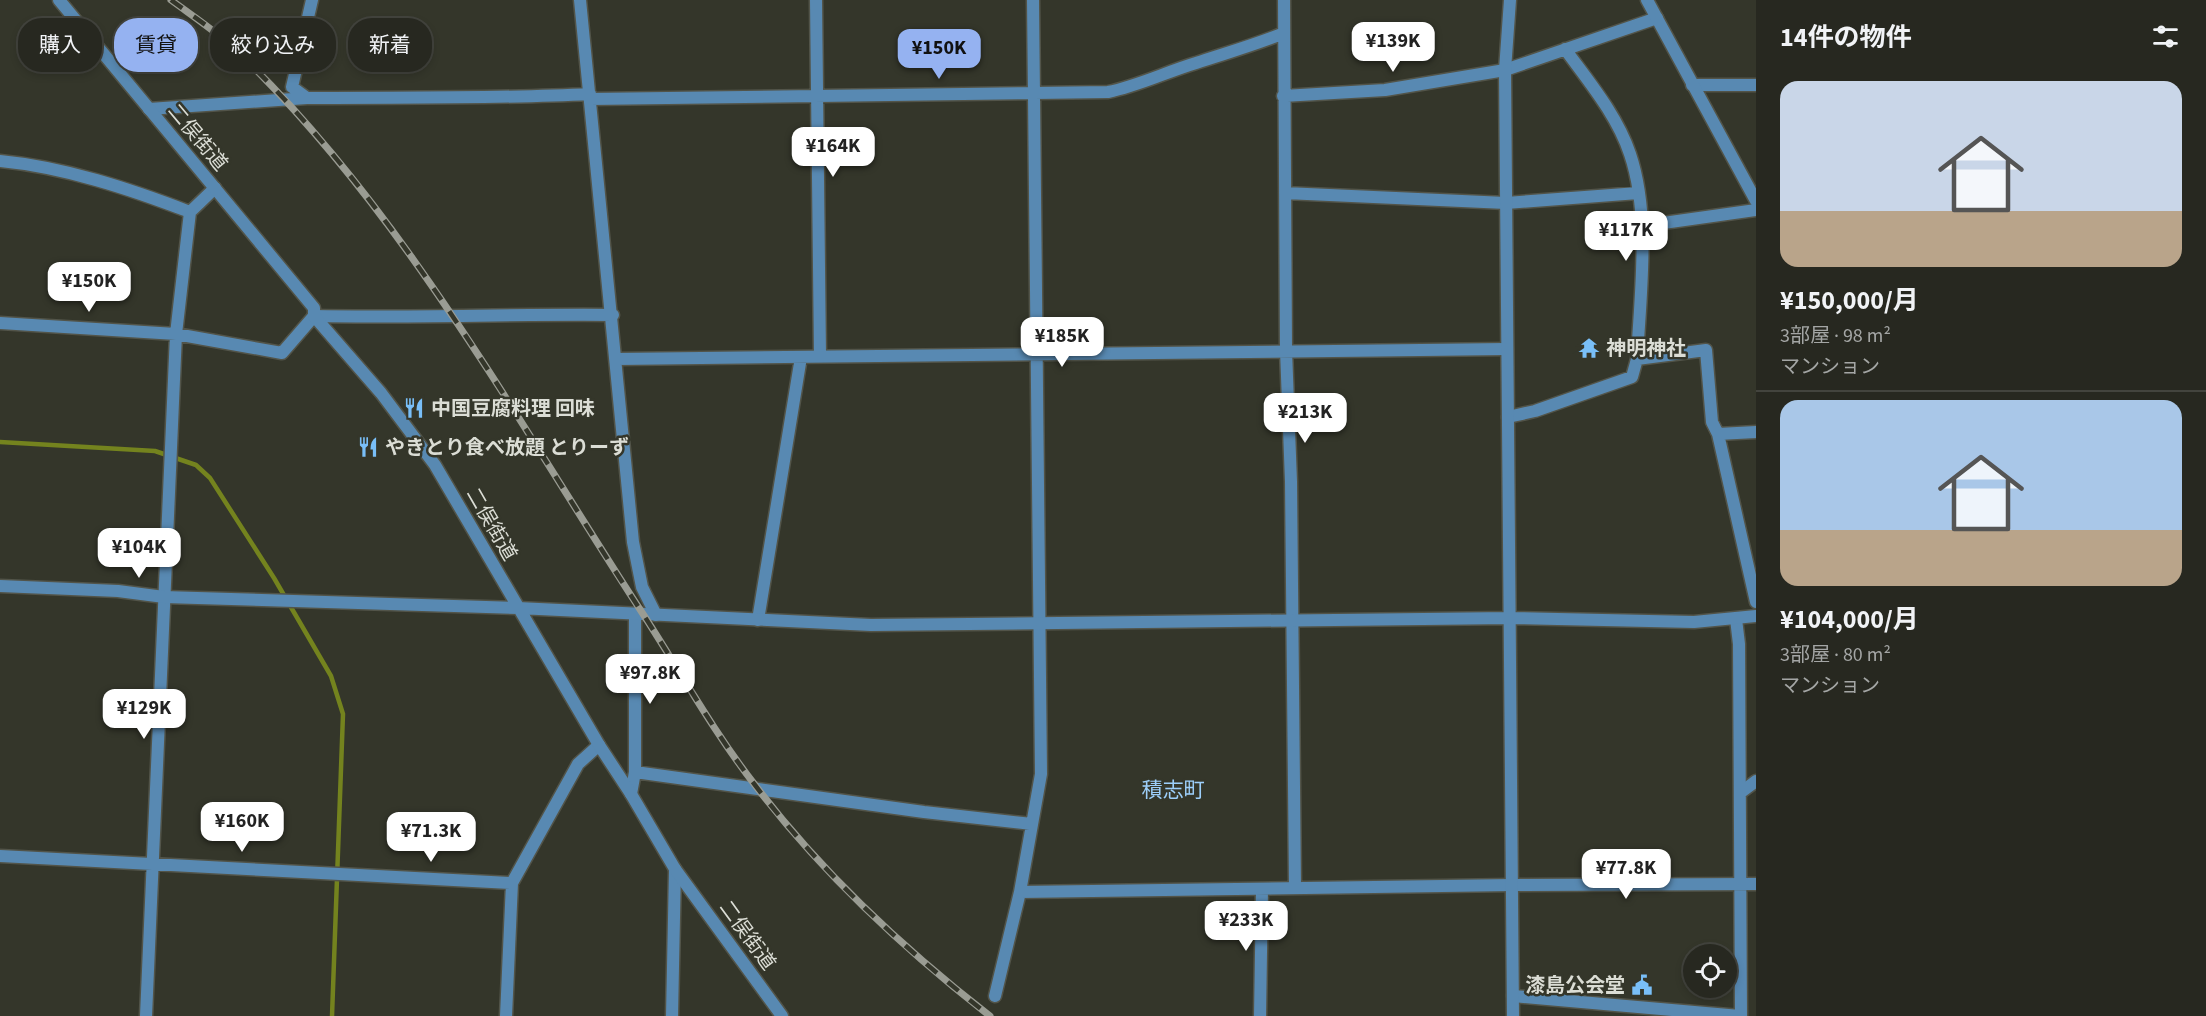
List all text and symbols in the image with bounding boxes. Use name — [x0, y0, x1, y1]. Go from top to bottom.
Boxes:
chip: 購入 — [18, 18, 102, 72]
chip: 賃貸 — [114, 18, 198, 72]
chip: 絞り込み — [210, 18, 336, 72]
chip: 新着 — [348, 18, 432, 72]
text: 14件の物件 — [1780, 19, 1911, 56]
icon: filters — [2149, 20, 2182, 53]
pin: ¥139K — [1351, 22, 1435, 73]
text: ¥139K — [1366, 27, 1420, 55]
pin: ¥150K — [897, 29, 981, 80]
text: ¥150K — [912, 34, 966, 62]
street label: 二俣街道 — [161, 98, 234, 177]
icon: home — [1927, 120, 2035, 228]
pin: ¥164K — [791, 127, 875, 178]
text: ¥164K — [806, 132, 860, 160]
pin: ¥117K — [1584, 211, 1668, 262]
text: ¥117K — [1599, 216, 1653, 244]
pin: ¥150K — [47, 262, 131, 313]
text: ¥150K — [62, 267, 116, 295]
text: ¥150,000/月 — [1780, 282, 1919, 319]
pin: ¥185K — [1020, 317, 1104, 368]
text: ¥185K — [1035, 322, 1089, 350]
text: 3部屋 · 98 m² — [1780, 322, 1891, 350]
place label: 神明神社 — [1606, 335, 1686, 363]
temple icon: 神明神社 — [1577, 336, 1601, 360]
text: マンション — [1780, 353, 1880, 381]
pin: ¥213K — [1263, 393, 1347, 444]
place label: 中国豆腐料理 回味 — [431, 395, 595, 423]
restaurant icon: 中国豆腐料理 回味 — [402, 396, 426, 420]
text: ¥213K — [1278, 398, 1332, 426]
place label: やきとり食べ放題 とりーず — [385, 434, 629, 462]
restaurant icon: やきとり食べ放題 とりーず — [356, 435, 380, 459]
icon: home — [1927, 439, 2035, 547]
street label: 二俣街道 — [459, 483, 523, 566]
pin: ¥104K — [97, 528, 181, 579]
text: ¥104K — [112, 533, 166, 561]
text: ¥104,000/月 — [1780, 601, 1919, 638]
text: 3部屋 · 80 m² — [1780, 641, 1891, 669]
pin: ¥97.8K — [601, 654, 699, 705]
text: ¥97.8K — [620, 659, 680, 687]
text: マンション — [1780, 672, 1880, 700]
pin: ¥129K — [102, 689, 186, 740]
text: ¥129K — [117, 694, 171, 722]
district label: 積志町 — [1142, 775, 1205, 805]
pin: ¥160K — [200, 802, 284, 853]
text: ¥160K — [215, 807, 269, 835]
pin: ¥71.3K — [382, 812, 480, 863]
text: ¥71.3K — [401, 817, 461, 845]
pin: ¥77.8K — [1577, 849, 1675, 900]
text: ¥77.8K — [1596, 854, 1656, 882]
street label: 二俣街道 — [712, 895, 782, 976]
pin: ¥233K — [1204, 901, 1288, 952]
text: ¥233K — [1219, 906, 1273, 934]
map controls — [1683, 944, 1737, 998]
button: locate — [1683, 944, 1737, 998]
place label: 漆島公会堂 — [1525, 972, 1625, 1000]
public building icon: 漆島公会堂 — [1630, 973, 1654, 997]

